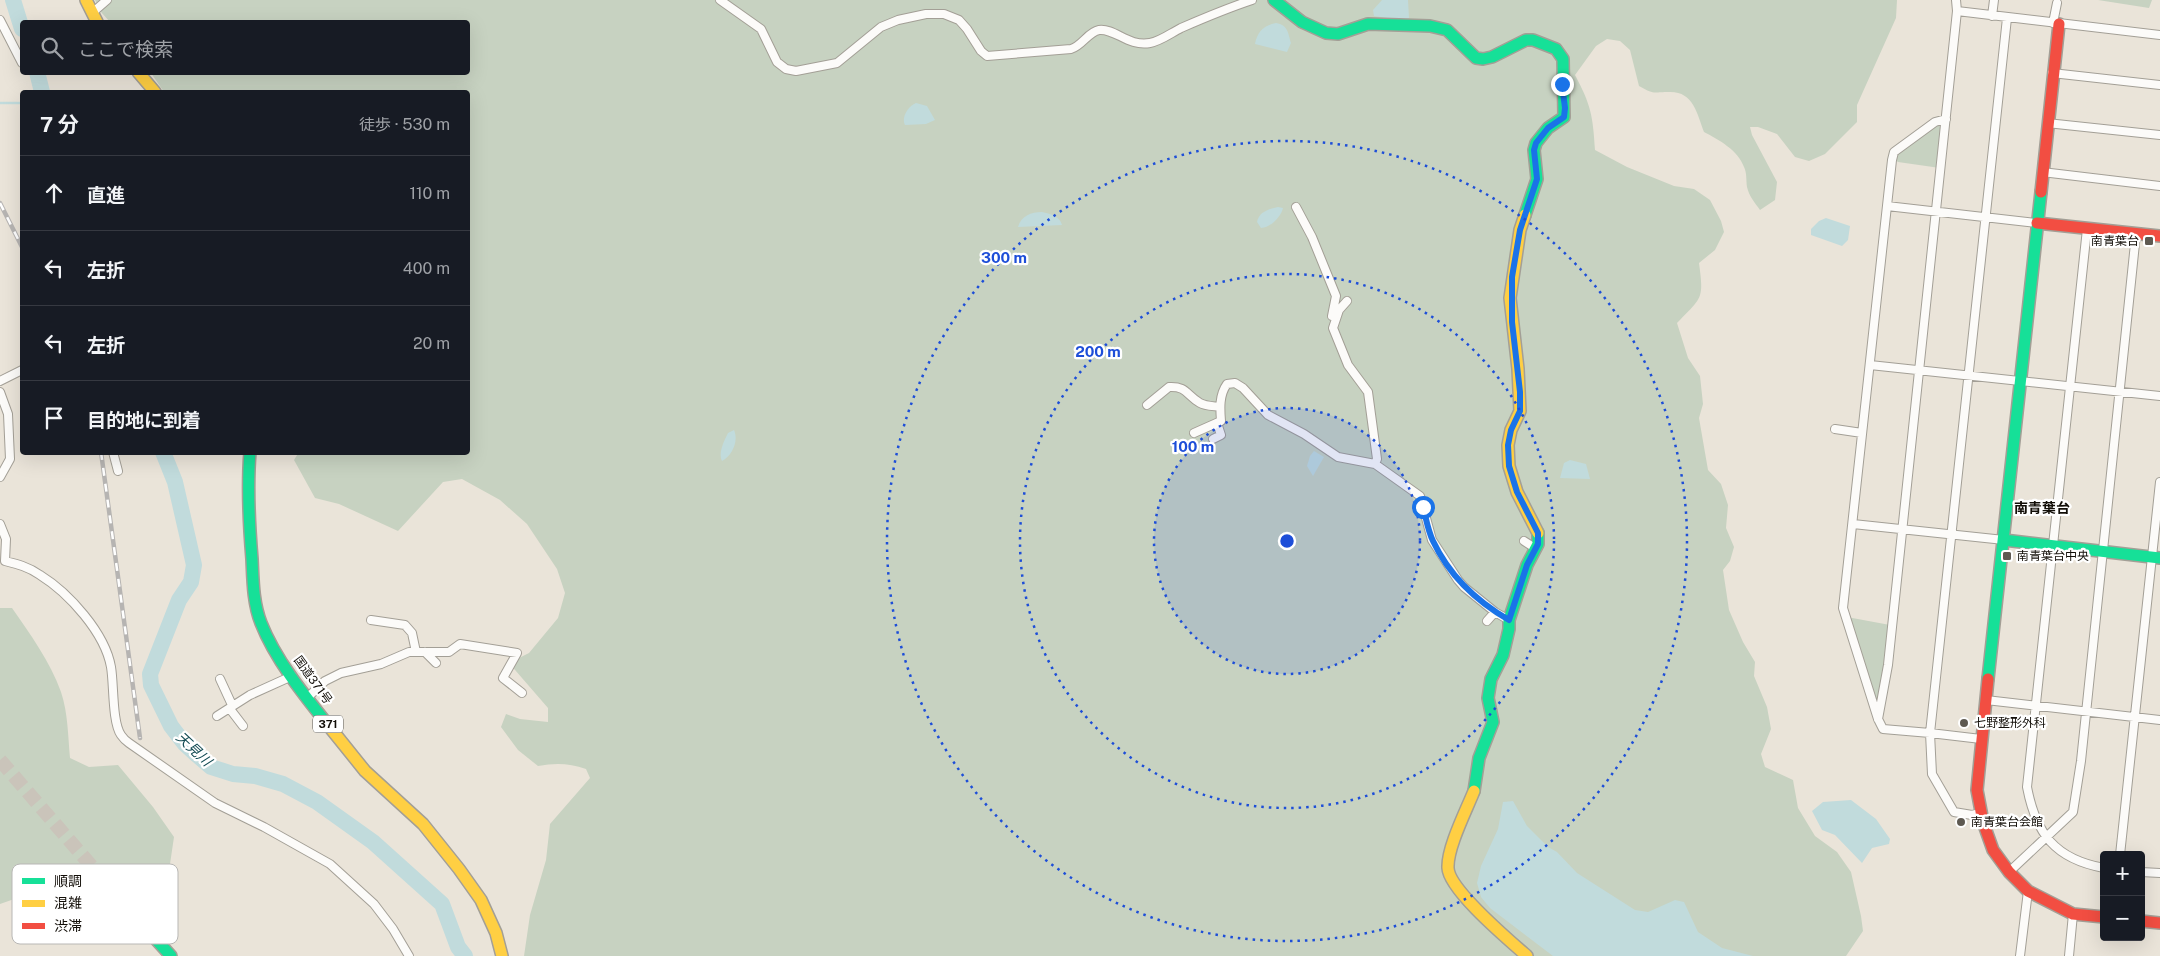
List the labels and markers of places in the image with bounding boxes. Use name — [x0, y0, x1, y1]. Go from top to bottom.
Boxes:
place label: 南青葉台 — [2091, 234, 2139, 248]
marker: 南青葉台 — [2143, 235, 2155, 247]
centre of rings — [1278, 532, 1296, 550]
place label: 南青葉台中央 — [2017, 549, 2089, 563]
marker: 南青葉台中央 — [2001, 550, 2013, 562]
place label: 七野整形外科 — [1974, 716, 2046, 730]
marker: 七野整形外科 — [1958, 717, 1970, 729]
place label: 南青葉台会館 — [1971, 815, 2043, 829]
marker: 南青葉台会館 — [1955, 816, 1967, 828]

